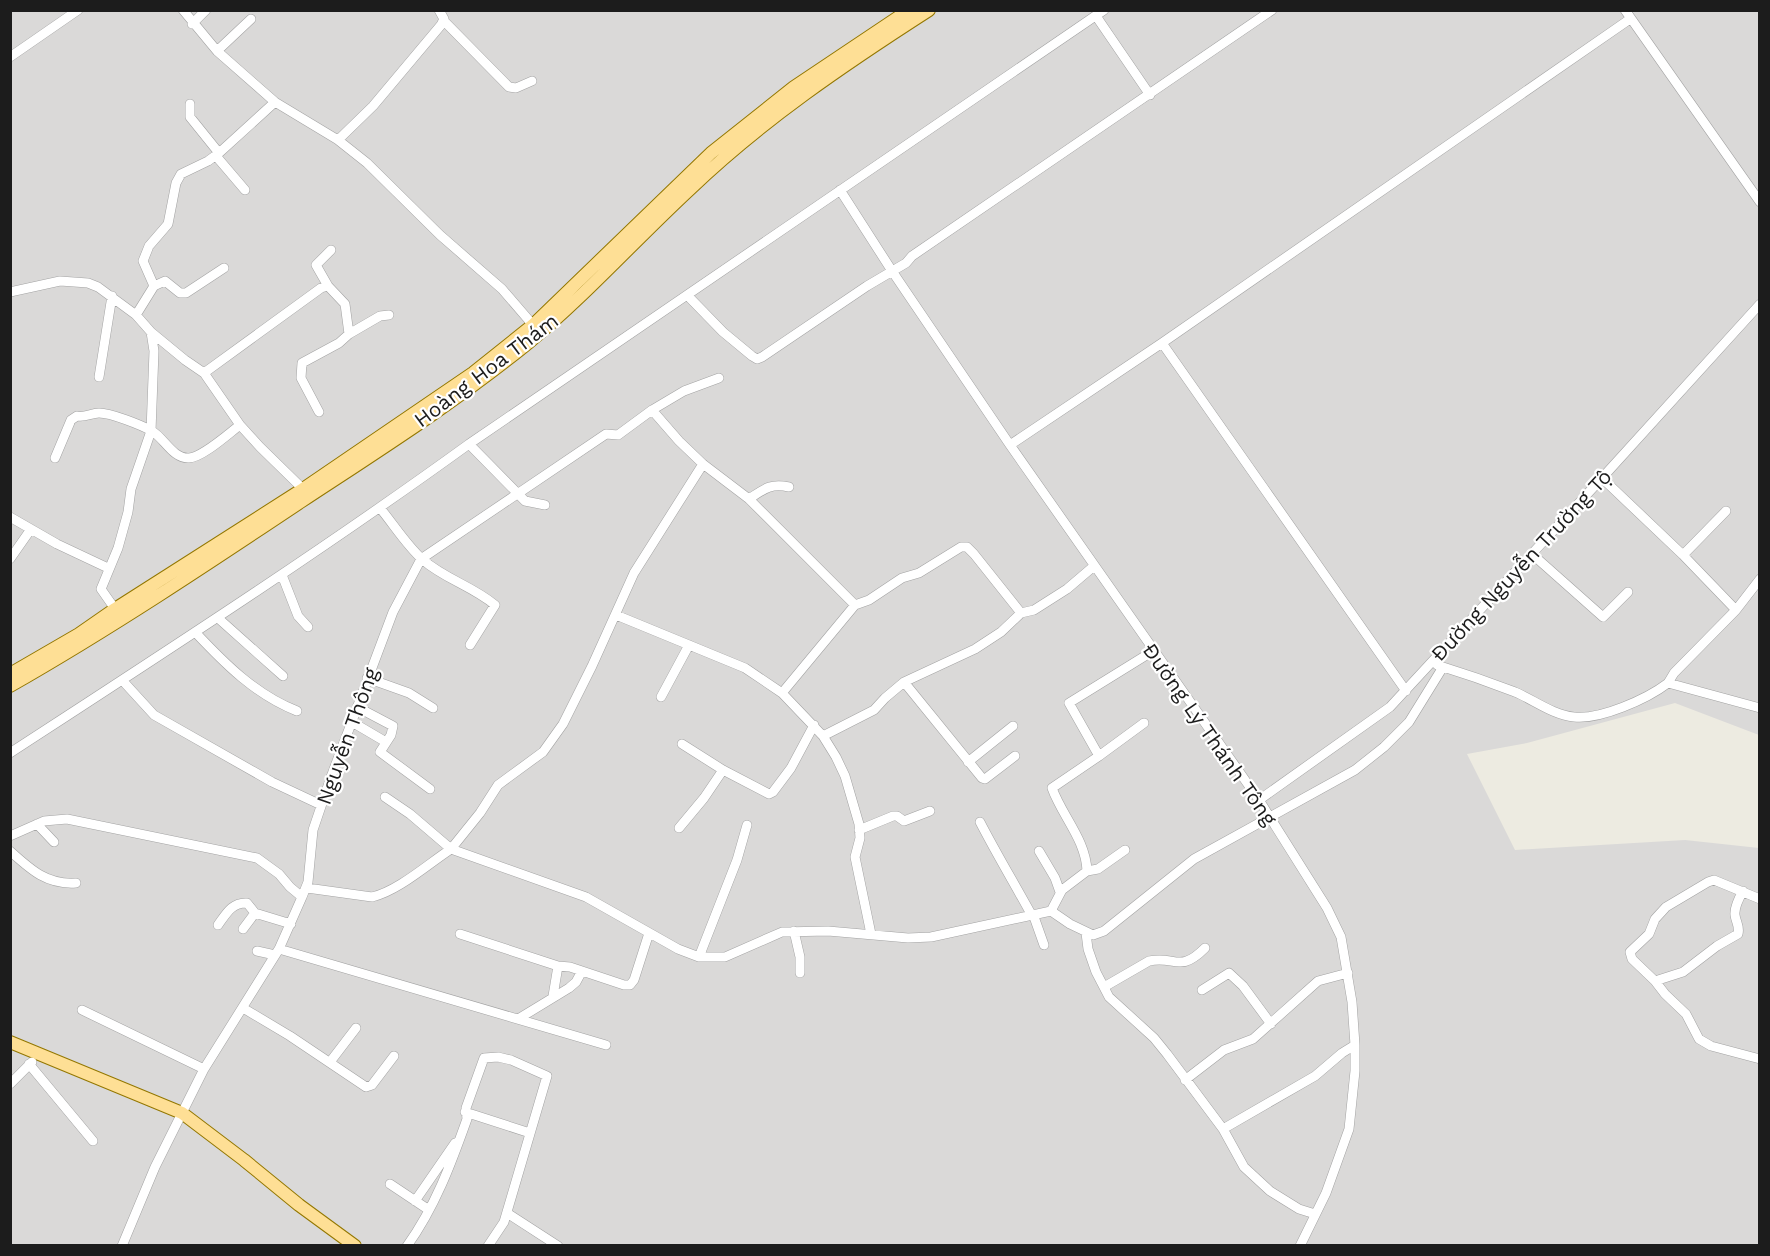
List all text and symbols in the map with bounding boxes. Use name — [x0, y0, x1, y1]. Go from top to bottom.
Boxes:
street label: Hoàng Hoa Thám — [409, 308, 563, 432]
street label: Đường Nguyễn Trường Tộ — [1425, 464, 1617, 666]
street label: Đường Lý Thánh Tông — [1138, 638, 1283, 831]
street label: Nguyễn Thông — [311, 663, 384, 808]

